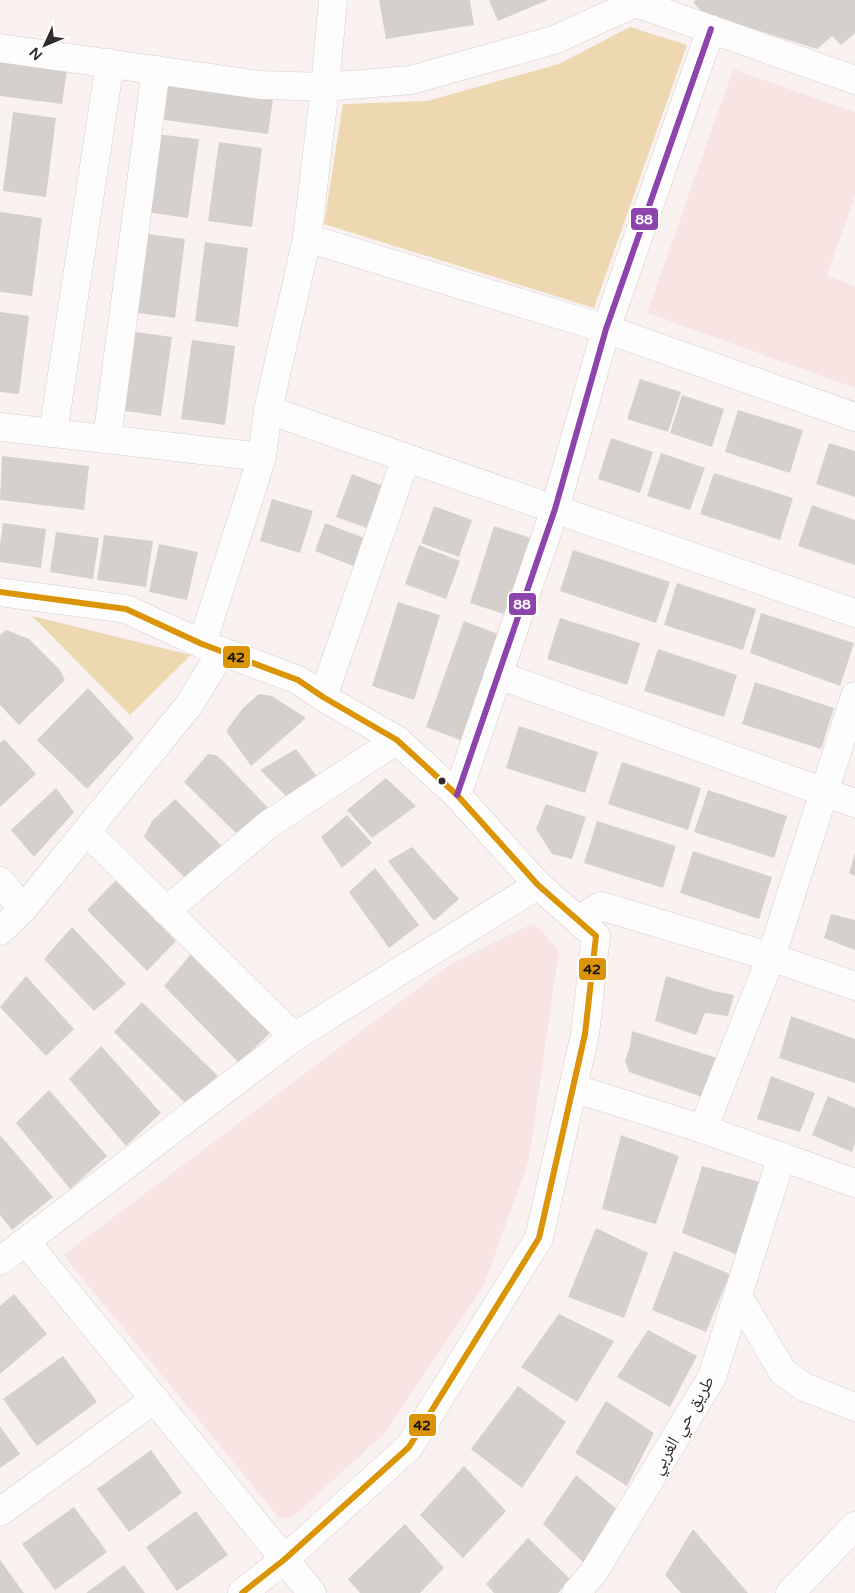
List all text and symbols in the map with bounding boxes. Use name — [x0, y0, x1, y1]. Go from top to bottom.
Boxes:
north arrow — [20, 20, 70, 70]
text: N — [26, 44, 46, 64]
line badge: 88 — [630, 207, 659, 231]
text: 88 — [635, 211, 653, 228]
line badge: 88 — [508, 592, 537, 616]
text: 88 — [513, 596, 531, 613]
line badge: 42 — [222, 645, 251, 669]
text: 42 — [227, 649, 245, 666]
unlabelled marker — [437, 776, 447, 786]
line badge: 42 — [578, 957, 607, 981]
text: 42 — [583, 961, 601, 978]
street label: طريق حي الغربي — [645, 1372, 722, 1480]
line badge: 42 — [408, 1413, 437, 1437]
text: 42 — [413, 1417, 431, 1434]

